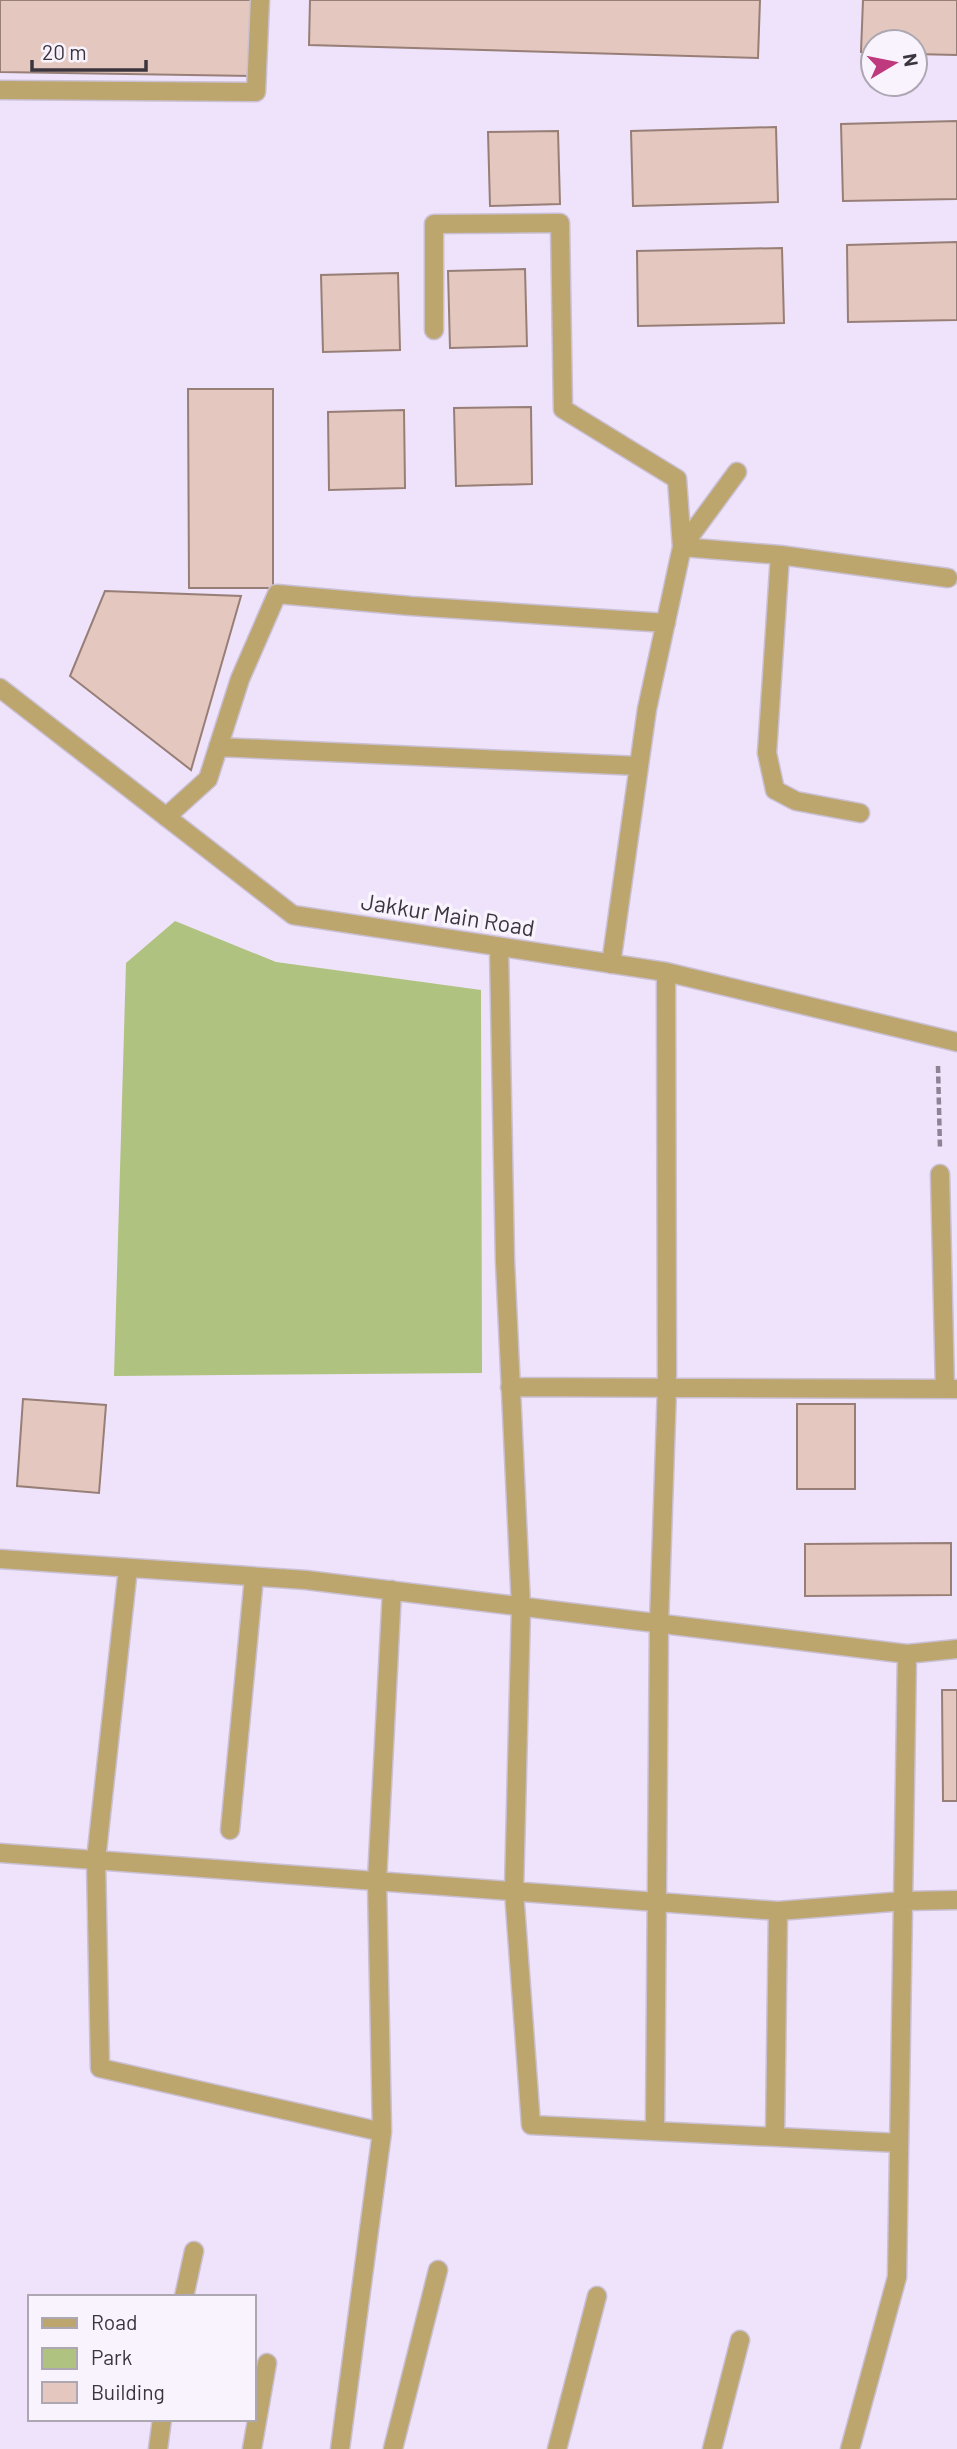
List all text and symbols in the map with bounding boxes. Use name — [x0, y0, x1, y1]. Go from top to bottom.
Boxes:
scale bar — [32, 28, 145, 72]
north arrow — [859, 28, 929, 98]
text: 20 m — [42, 39, 87, 64]
text: N — [899, 52, 924, 68]
street label: Jakkur Main Road — [359, 886, 537, 942]
legend — [28, 2295, 256, 2421]
text: Road — [91, 2309, 137, 2334]
text: Park — [91, 2344, 132, 2369]
text: Building — [91, 2379, 165, 2404]

